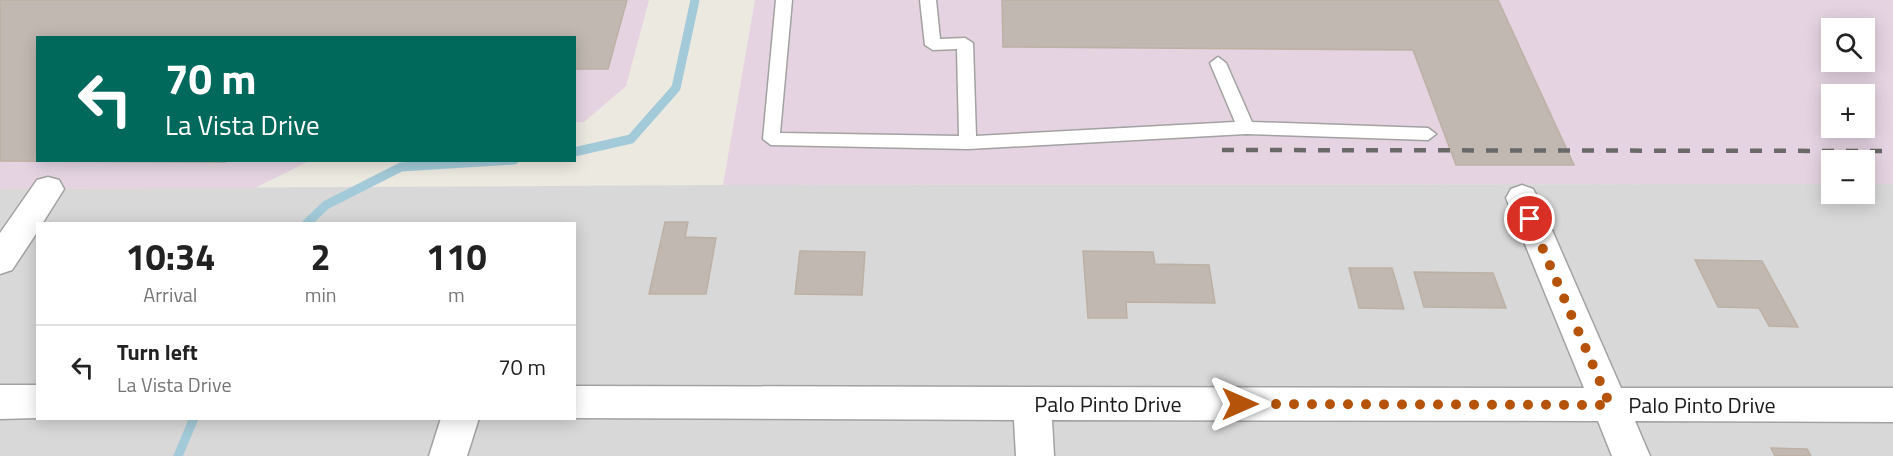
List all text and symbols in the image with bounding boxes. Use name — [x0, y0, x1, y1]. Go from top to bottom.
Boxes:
map controls — [1821, 18, 1875, 204]
button: search — [1821, 18, 1875, 72]
text: 70 m — [165, 46, 257, 110]
icon: left — [66, 60, 144, 138]
button: + — [1821, 84, 1875, 138]
text: La Vista Drive — [165, 104, 320, 145]
button: − — [1821, 150, 1875, 204]
pin — [1504, 193, 1555, 244]
icon: arrive — [1513, 202, 1546, 235]
text: 10:34 — [125, 229, 215, 284]
text: 2 — [311, 229, 331, 284]
text: 110 — [426, 229, 487, 284]
text: Arrival — [143, 279, 198, 310]
text: min — [305, 279, 337, 310]
text: m — [448, 279, 465, 310]
text: Turn left — [117, 335, 198, 369]
text: 70 m — [498, 350, 546, 384]
icon: left — [66, 351, 99, 384]
text: La Vista Drive — [117, 369, 232, 400]
position arrow — [1208, 372, 1272, 436]
street label: Palo Pinto Drive — [1034, 387, 1182, 421]
street label: Palo Pinto Drive — [1628, 388, 1776, 422]

